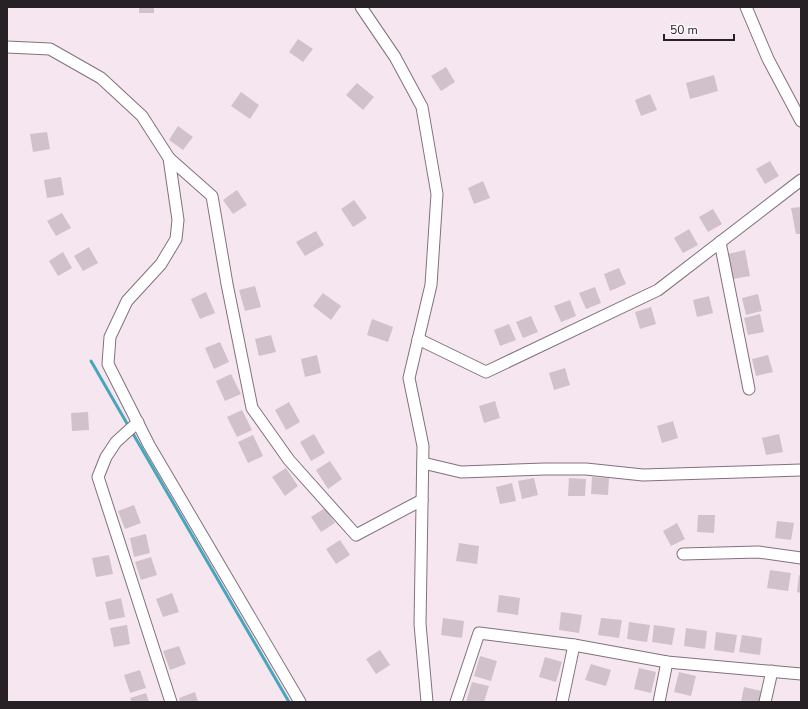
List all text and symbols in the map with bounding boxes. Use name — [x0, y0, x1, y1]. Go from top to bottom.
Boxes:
scale bar — [664, 16, 734, 42]
text: 50 m — [670, 22, 698, 38]

